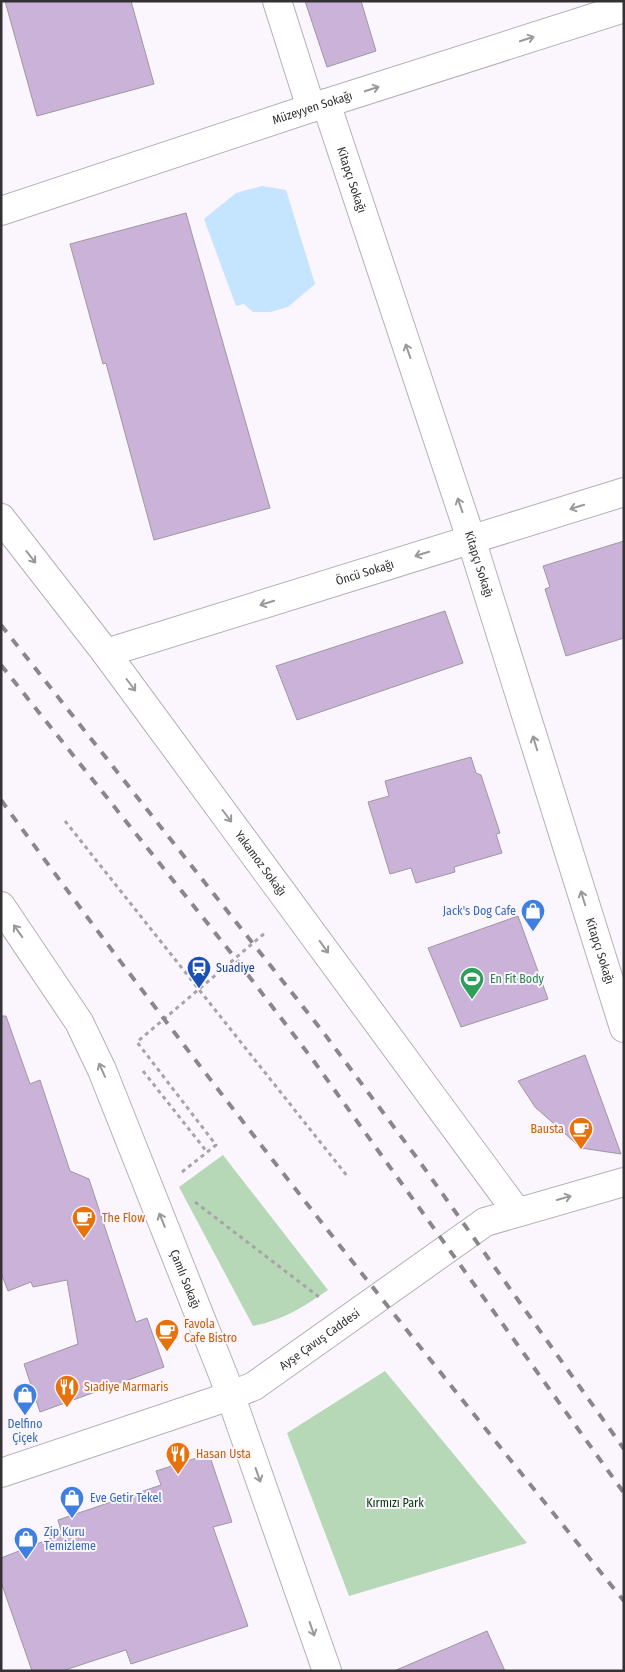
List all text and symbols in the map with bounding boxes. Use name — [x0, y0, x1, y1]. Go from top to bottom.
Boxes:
one-way arrow — [519, 34, 535, 44]
one-way arrow — [364, 83, 380, 93]
street label: Müzeyyen Sokağı — [271, 88, 354, 127]
street label: Kitapçı Sokağı — [334, 145, 369, 215]
one-way arrow — [403, 343, 413, 359]
one-way arrow — [455, 497, 464, 513]
one-way arrow — [569, 502, 585, 512]
street label: Kitapçı Sokağı — [462, 529, 496, 599]
one-way arrow — [26, 550, 37, 563]
one-way arrow — [414, 550, 430, 560]
street label: Öncü Sokağı — [333, 557, 396, 588]
one-way arrow — [259, 598, 275, 608]
one-way arrow — [126, 678, 136, 692]
one-way arrow — [530, 736, 539, 752]
one-way arrow — [222, 809, 233, 822]
street label: Yakamoz Sokağı — [232, 828, 289, 899]
one-way arrow — [578, 891, 588, 907]
shop icon: Jack's Dog Cafe — [520, 898, 546, 932]
place label: Jack's Dog Cafe — [443, 904, 516, 918]
street label: Kitapçı Sokağı — [583, 916, 617, 986]
one-way arrow — [13, 924, 23, 938]
one-way arrow — [319, 940, 329, 954]
station icon: Suadiye — [186, 955, 212, 989]
place label: Suadiye — [216, 961, 255, 975]
sports icon: En Fit Body — [459, 966, 485, 1000]
place label: En Fit Body — [490, 972, 545, 986]
one-way arrow — [96, 1063, 106, 1078]
cafe icon: Bausta — [568, 1116, 594, 1150]
place label: Bausta — [530, 1122, 564, 1136]
one-way arrow — [555, 1193, 571, 1203]
cafe icon: The Flow — [71, 1205, 97, 1239]
place label: The Flow — [102, 1211, 145, 1225]
one-way arrow — [157, 1213, 166, 1229]
street label: Çamlı Sokağı — [167, 1248, 203, 1311]
street label: Ayşe Çavuş Caddesi — [277, 1306, 363, 1373]
place label: Favola Cafe Bistro — [184, 1317, 237, 1345]
cafe icon: Favola Cafe Bistro — [154, 1318, 180, 1352]
restaurant icon: Sıadiye Marmaris — [54, 1374, 80, 1408]
place label: Sıadiye Marmaris — [84, 1380, 168, 1394]
shop icon: Delfino Çiçek — [12, 1382, 38, 1416]
place label: Delfino Çiçek — [8, 1417, 42, 1445]
restaurant icon: Hasan Usta — [165, 1441, 191, 1475]
place label: Hasan Usta — [196, 1447, 251, 1461]
one-way arrow — [254, 1467, 263, 1483]
shop icon: Eve Getir Tekel — [59, 1485, 85, 1519]
place label: Eve Getir Tekel — [90, 1491, 162, 1505]
park label: Kırmızı Park — [366, 1496, 424, 1510]
place label: Zip Kuru Temizleme — [44, 1525, 96, 1553]
shop icon: Zip Kuru Temizleme — [13, 1526, 39, 1560]
one-way arrow — [308, 1620, 317, 1636]

